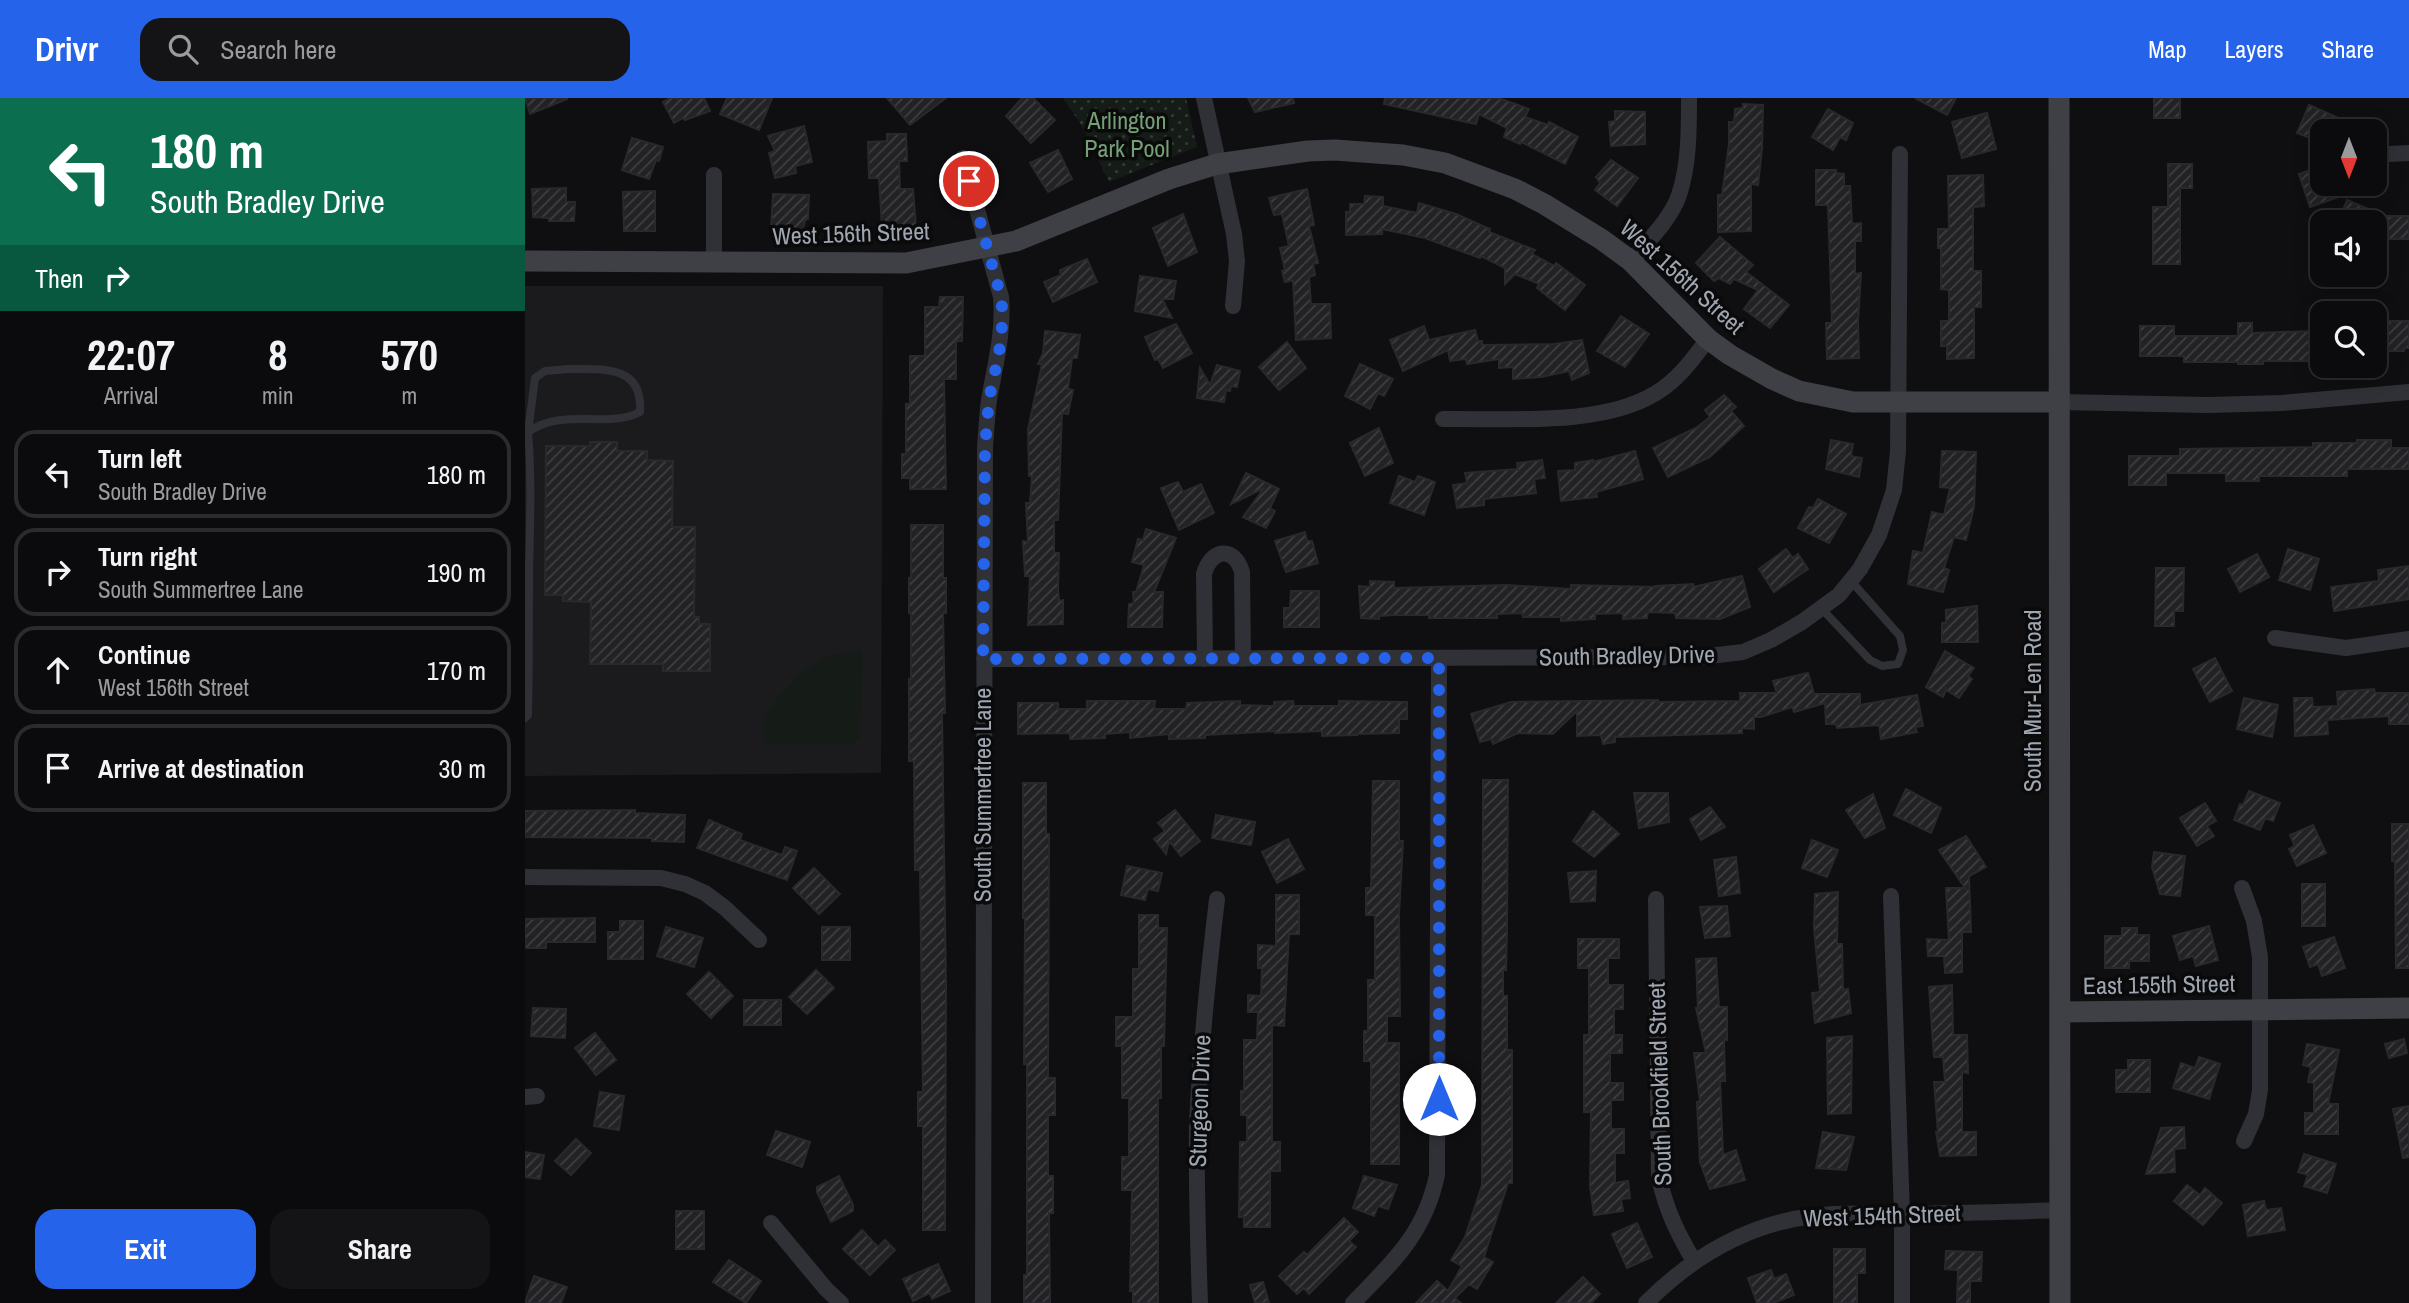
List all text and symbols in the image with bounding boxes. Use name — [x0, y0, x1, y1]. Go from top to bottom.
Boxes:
search box — [140, 18, 630, 81]
text: Drivr — [35, 27, 98, 71]
icon: search — [164, 30, 202, 68]
text: Search here — [220, 32, 336, 67]
text: Map — [2148, 33, 2186, 65]
text: Layers — [2224, 33, 2283, 65]
text: Share — [2321, 33, 2374, 65]
park label: Arlington Park Pool — [1084, 104, 1170, 164]
text: 180 m — [150, 117, 264, 183]
north arrow — [2310, 119, 2387, 196]
map controls — [2310, 119, 2387, 378]
icon: left — [35, 126, 126, 217]
pin — [939, 151, 999, 211]
icon: arrive — [950, 162, 988, 200]
text: South Bradley Drive — [150, 180, 385, 223]
button: sound — [2310, 210, 2387, 287]
street label: West 156th Street — [1614, 212, 1752, 341]
street label: West 156th Street — [772, 214, 931, 252]
icon: right — [98, 259, 136, 297]
text: Then — [35, 261, 84, 296]
button: search — [2310, 301, 2387, 378]
text: 22:07 — [87, 327, 175, 383]
text: 8 — [268, 327, 287, 383]
text: 570 — [381, 327, 438, 383]
text: Arrival — [104, 380, 158, 411]
text: min — [262, 380, 294, 411]
text: m — [401, 380, 417, 411]
text: Turn left — [98, 441, 182, 476]
icon: left — [39, 455, 77, 493]
text: 180 m — [427, 457, 486, 492]
text: South Bradley Drive — [98, 476, 267, 507]
text: Turn right — [98, 539, 197, 574]
icon: right — [39, 553, 77, 591]
text: 190 m — [427, 555, 486, 590]
text: South Summertree Lane — [98, 574, 303, 605]
street label: South Mur-Len Road — [2016, 610, 2048, 792]
text: Continue — [98, 637, 190, 672]
street label: South Bradley Drive — [1539, 637, 1715, 673]
icon: ahead — [39, 651, 77, 689]
text: 170 m — [427, 653, 486, 688]
text: West 156th Street — [98, 672, 249, 703]
street label: South Summertree Lane — [966, 688, 998, 902]
icon: arrive — [39, 749, 77, 787]
text: Arrive at destination — [98, 751, 304, 786]
text: 30 m — [439, 751, 486, 786]
street label: East 155th Street — [2083, 967, 2236, 1001]
street label: South Brookfield Street — [1639, 981, 1679, 1186]
street label: Sturgeon Drive — [1181, 1034, 1217, 1168]
position arrow — [1402, 1062, 1476, 1136]
street label: West 154th Street — [1803, 1196, 1962, 1234]
button: Exit — [35, 1209, 256, 1289]
button: Share — [270, 1209, 490, 1289]

